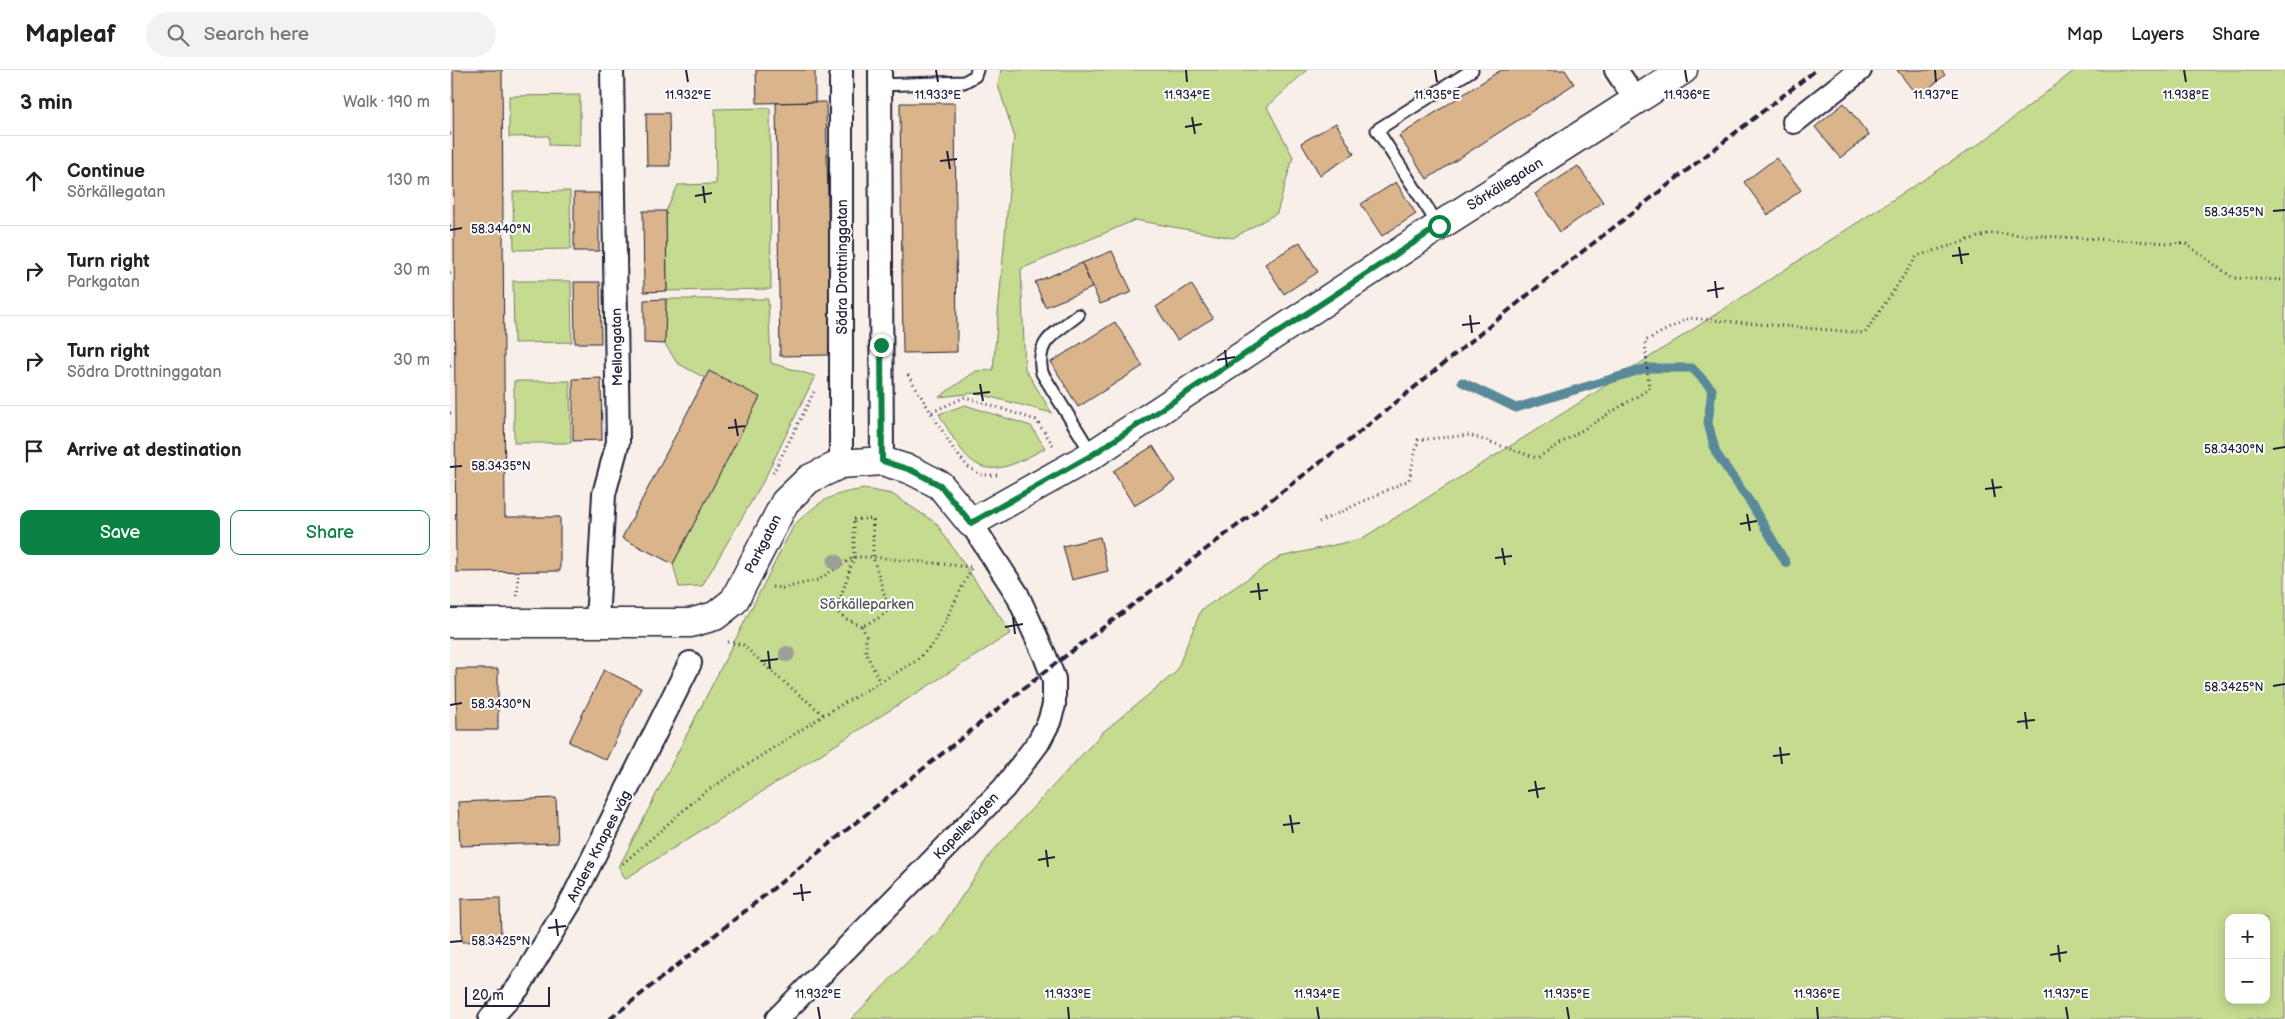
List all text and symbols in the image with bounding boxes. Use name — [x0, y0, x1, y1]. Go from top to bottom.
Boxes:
search box — [146, 12, 496, 57]
text: Mapleaf — [25, 20, 116, 49]
icon: search — [164, 21, 192, 49]
text: Search here — [204, 23, 309, 46]
text: Map — [2067, 24, 2103, 45]
text: Layers — [2131, 24, 2184, 45]
text: Share — [2212, 24, 2260, 45]
text: 11.932°E — [665, 88, 711, 103]
text: 11.933°E — [915, 88, 961, 103]
text: 11.934°E — [1164, 88, 1210, 103]
text: 11.935°E — [1414, 88, 1460, 103]
text: 11.936°E — [1664, 88, 1710, 103]
text: 11.937°E — [1913, 88, 1959, 103]
text: 11.938°E — [2163, 88, 2209, 103]
text: 3 min — [20, 90, 73, 115]
text: Walk · 190 m — [343, 93, 430, 112]
street label: Sörkällegatan — [1464, 154, 1546, 214]
text: Continue — [67, 160, 145, 183]
icon: ahead — [20, 167, 48, 195]
text: 130 m — [387, 171, 430, 190]
text: Sörkällegatan — [67, 183, 165, 202]
street label: Södra Drottninggatan — [834, 199, 851, 335]
text: 58.3435°N — [2204, 205, 2264, 220]
route start — [1428, 215, 1451, 238]
text: 58.3440°N — [471, 222, 531, 237]
text: Turn right — [67, 250, 150, 273]
icon: right — [20, 257, 48, 285]
text: 30 m — [393, 261, 430, 280]
text: Parkgatan — [67, 273, 140, 292]
street label: Mellangatan — [608, 308, 626, 386]
route end — [870, 334, 893, 357]
text: Turn right — [67, 340, 150, 363]
icon: right — [20, 347, 48, 375]
text: 30 m — [393, 351, 430, 370]
text: Södra Drottninggatan — [67, 363, 221, 382]
icon: arrive — [20, 437, 48, 465]
text: Arrive at destination — [67, 439, 242, 462]
text: 58.3430°N — [2204, 442, 2264, 457]
text: 58.3435°N — [471, 459, 531, 474]
button: Save — [20, 510, 220, 555]
button: Share — [230, 510, 430, 555]
street label: Parkgatan — [741, 512, 785, 576]
park label: Sörkälleparken — [820, 596, 914, 613]
text: 58.3425°N — [2204, 680, 2264, 695]
text: 58.3430°N — [471, 697, 531, 712]
street label: Anders Knapes väg — [563, 787, 635, 905]
street label: Kapellevägen — [930, 789, 1002, 863]
map controls — [2225, 914, 2270, 1004]
button: + — [2225, 914, 2270, 959]
text: 58.3425°N — [471, 934, 531, 949]
button: − — [2225, 959, 2270, 1004]
scale bar — [465, 984, 550, 1007]
text: 20 m — [472, 987, 504, 1004]
text: 11.932°E — [795, 987, 841, 1002]
text: 11.933°E — [1045, 987, 1091, 1002]
text: 11.934°E — [1294, 987, 1340, 1002]
text: 11.935°E — [1544, 987, 1590, 1002]
text: 11.936°E — [1794, 987, 1840, 1002]
text: 11.937°E — [2043, 987, 2089, 1002]

